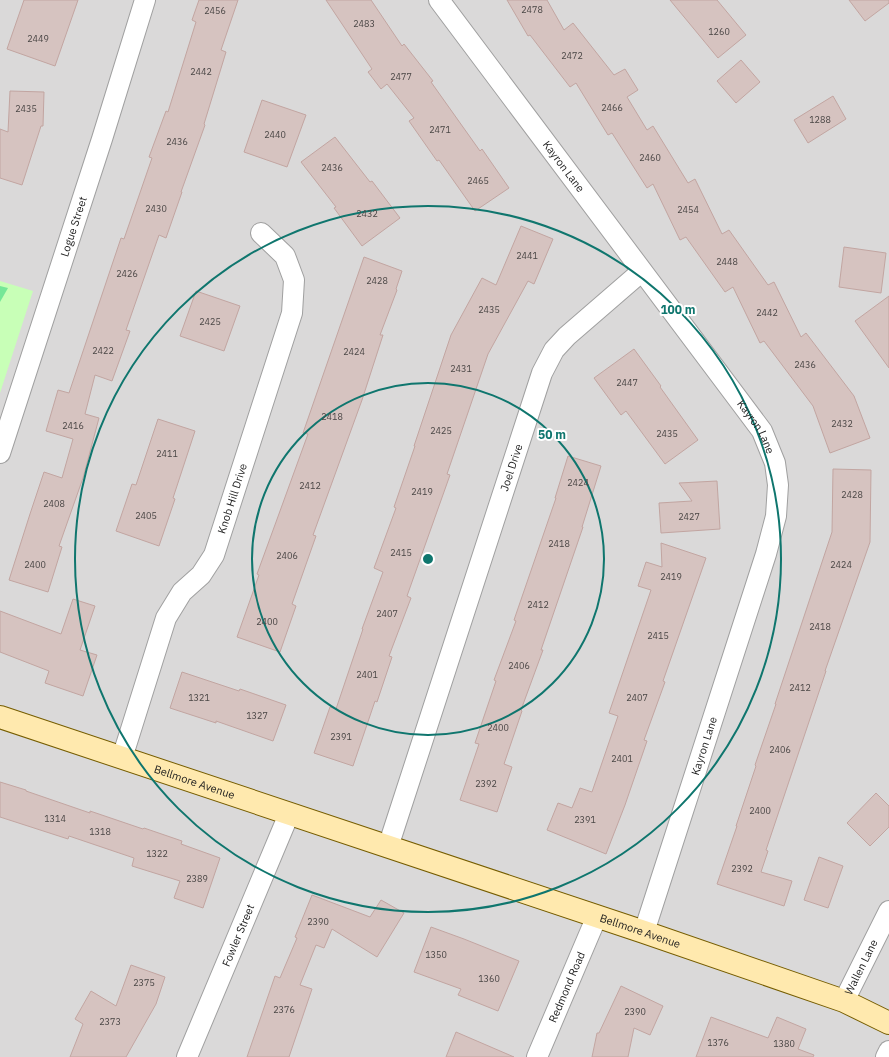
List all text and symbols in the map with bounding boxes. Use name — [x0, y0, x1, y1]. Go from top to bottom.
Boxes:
house number: 2478 — [521, 4, 543, 15]
house number: 2456 — [204, 5, 226, 16]
house number: 2483 — [353, 18, 375, 29]
house number: 1260 — [708, 26, 730, 37]
house number: 2449 — [27, 33, 49, 44]
house number: 2472 — [561, 50, 583, 61]
house number: 2442 — [190, 66, 212, 77]
house number: 2477 — [390, 71, 412, 82]
house number: 2466 — [601, 102, 623, 113]
house number: 2435 — [15, 103, 37, 114]
house number: 1288 — [809, 114, 831, 125]
house number: 2471 — [429, 124, 451, 135]
house number: 2440 — [264, 129, 286, 140]
house number: 2436 — [166, 136, 188, 147]
street label: Kayron Lane — [540, 138, 588, 195]
house number: 2460 — [639, 152, 661, 163]
house number: 2436 — [321, 162, 343, 173]
house number: 2465 — [467, 175, 489, 186]
street label: Logue Street — [57, 195, 90, 259]
house number: 2430 — [145, 203, 167, 214]
house number: 2454 — [677, 204, 699, 215]
house number: 2432 — [356, 208, 378, 219]
house number: 2441 — [516, 250, 538, 261]
house number: 2448 — [716, 256, 738, 267]
house number: 2426 — [116, 268, 138, 279]
house number: 2428 — [366, 275, 388, 286]
text: 100 m — [660, 302, 696, 317]
house number: 2435 — [478, 304, 500, 315]
house number: 2442 — [756, 307, 778, 318]
house number: 2425 — [199, 316, 221, 327]
house number: 2422 — [92, 345, 114, 356]
house number: 2424 — [343, 346, 365, 357]
house number: 2436 — [794, 359, 816, 370]
house number: 2431 — [450, 363, 472, 374]
house number: 2447 — [616, 377, 638, 388]
street label: Kayron Lane — [734, 397, 777, 456]
house number: 2418 — [321, 411, 343, 422]
house number: 2432 — [831, 418, 853, 429]
house number: 2416 — [62, 420, 84, 431]
house number: 2425 — [430, 425, 452, 436]
text: 50 m — [538, 427, 566, 442]
house number: 2435 — [656, 428, 678, 439]
street label: Joel Drive — [497, 442, 526, 493]
house number: 2411 — [156, 448, 178, 459]
street label: Knob Hill Drive — [214, 462, 250, 535]
house number: 2424 — [567, 477, 589, 488]
house number: 2412 — [299, 480, 321, 491]
house number: 2419 — [411, 486, 433, 497]
house number: 2428 — [841, 489, 863, 500]
house number: 2408 — [43, 498, 65, 509]
house number: 2405 — [135, 510, 157, 521]
house number: 2427 — [678, 511, 700, 522]
house number: 2418 — [548, 538, 570, 549]
house number: 2415 — [390, 547, 412, 558]
house number: 2406 — [276, 550, 298, 561]
centre of rings — [421, 552, 435, 566]
house number: 2400 — [24, 559, 46, 570]
house number: 2424 — [830, 559, 852, 570]
house number: 2419 — [660, 571, 682, 582]
house number: 2412 — [527, 599, 549, 610]
house number: 2407 — [376, 608, 398, 619]
house number: 2400 — [256, 616, 278, 627]
house number: 2418 — [809, 621, 831, 632]
house number: 2415 — [647, 630, 669, 641]
house number: 2406 — [508, 660, 530, 671]
house number: 2401 — [356, 669, 378, 680]
house number: 2412 — [789, 682, 811, 693]
house number: 1321 — [188, 692, 210, 703]
house number: 2407 — [626, 692, 648, 703]
house number: 1327 — [246, 710, 268, 721]
street label: Kayron Lane — [688, 715, 720, 777]
house number: 2400 — [487, 722, 509, 733]
house number: 2391 — [330, 731, 352, 742]
house number: 2406 — [769, 744, 791, 755]
house number: 2401 — [611, 753, 633, 764]
street label: Bellmore Avenue — [152, 762, 237, 802]
house number: 2392 — [475, 778, 497, 789]
house number: 2400 — [749, 805, 771, 816]
house number: 1314 — [44, 813, 66, 824]
house number: 2391 — [574, 814, 596, 825]
house number: 1318 — [89, 826, 111, 837]
house number: 1322 — [146, 848, 168, 859]
house number: 2392 — [731, 863, 753, 874]
house number: 2389 — [186, 873, 208, 884]
street label: Fowler Street — [219, 902, 257, 969]
street label: Bellmore Avenue — [598, 911, 682, 951]
house number: 2390 — [307, 916, 329, 927]
street label: Wallen Lane — [841, 937, 881, 997]
house number: 1350 — [425, 949, 447, 960]
street label: Redmond Road — [546, 950, 588, 1025]
house number: 1360 — [478, 973, 500, 984]
house number: 2375 — [133, 977, 155, 988]
house number: 2376 — [273, 1004, 295, 1015]
house number: 2390 — [624, 1006, 646, 1017]
house number: 2373 — [99, 1016, 121, 1027]
house number: 1376 — [707, 1037, 729, 1048]
house number: 1380 — [773, 1038, 795, 1049]

